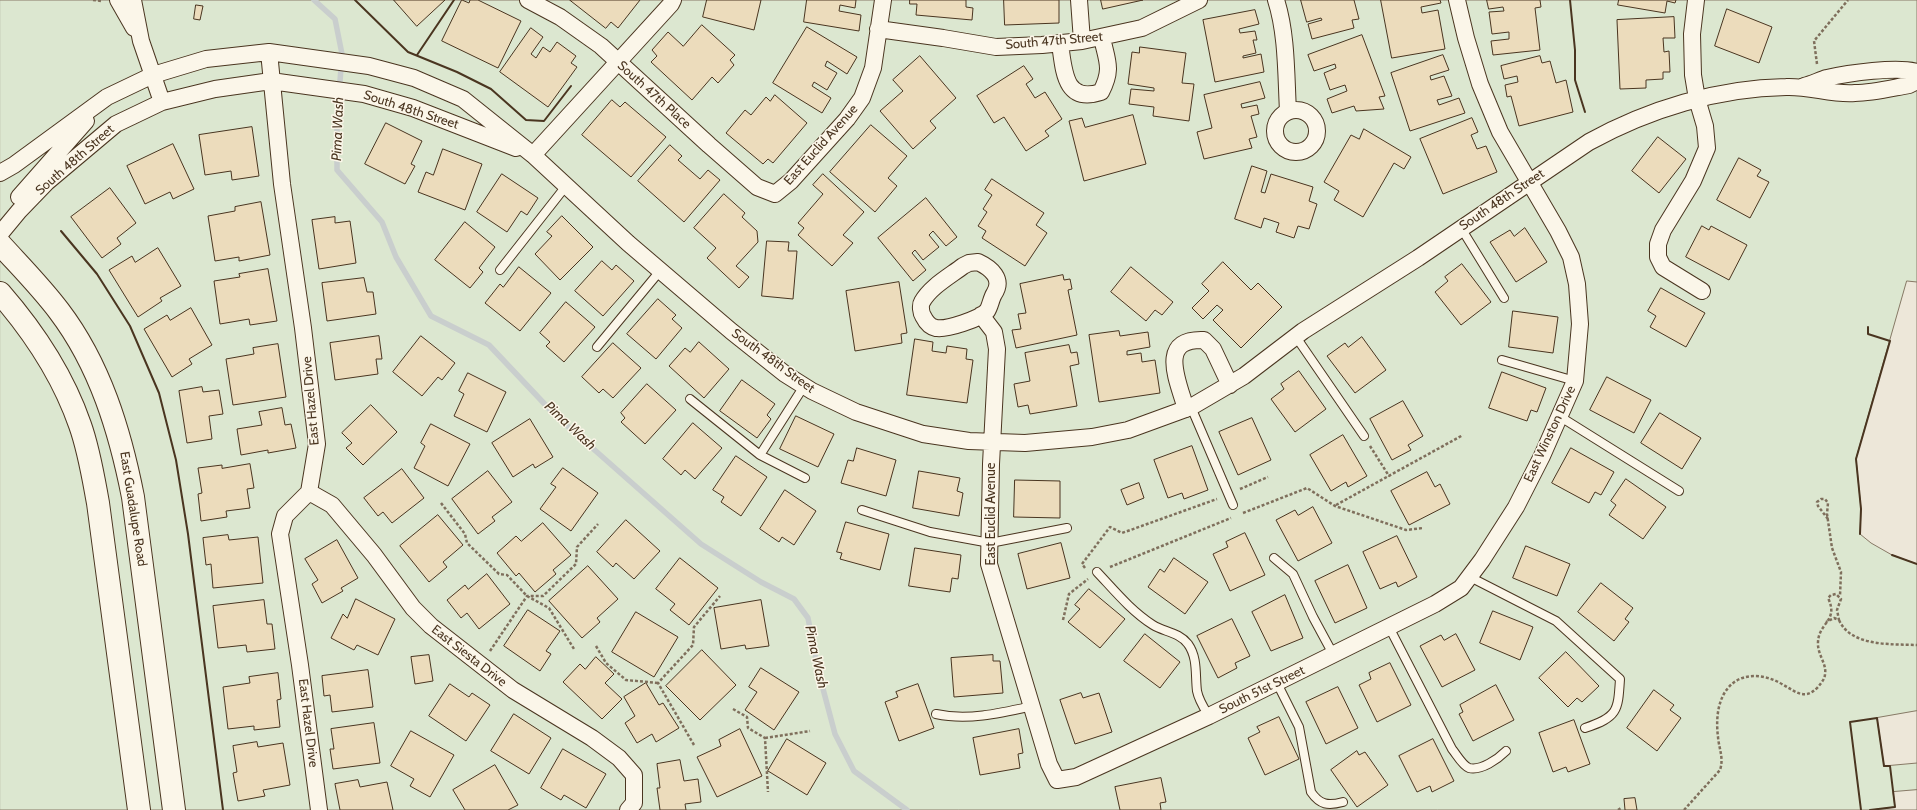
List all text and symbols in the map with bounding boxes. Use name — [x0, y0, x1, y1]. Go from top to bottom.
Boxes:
street label: South 47th Street — [1005, 29, 1103, 53]
street label: South 47th Place — [614, 58, 694, 132]
street label: South 48th Street — [361, 87, 461, 133]
water label: Pima Wash — [328, 97, 348, 161]
street label: East Euclid Avenue — [781, 102, 861, 188]
street label: South 48th Street — [33, 122, 117, 198]
street label: South 48th Street — [1457, 166, 1547, 234]
street label: South 48th Street — [728, 326, 818, 396]
street label: East Hazel Drive — [299, 356, 323, 446]
street label: East Winston Drive — [1521, 383, 1579, 485]
water label: Pima Wash — [541, 398, 599, 454]
street label: East Guadalupe Road — [116, 450, 150, 568]
street label: East Euclid Avenue — [983, 463, 999, 565]
street label: East Siesta Drive — [428, 622, 510, 690]
water label: Pima Wash — [801, 624, 831, 690]
street label: South 51st Street — [1217, 663, 1307, 717]
street label: East Hazel Drive — [295, 678, 321, 768]

